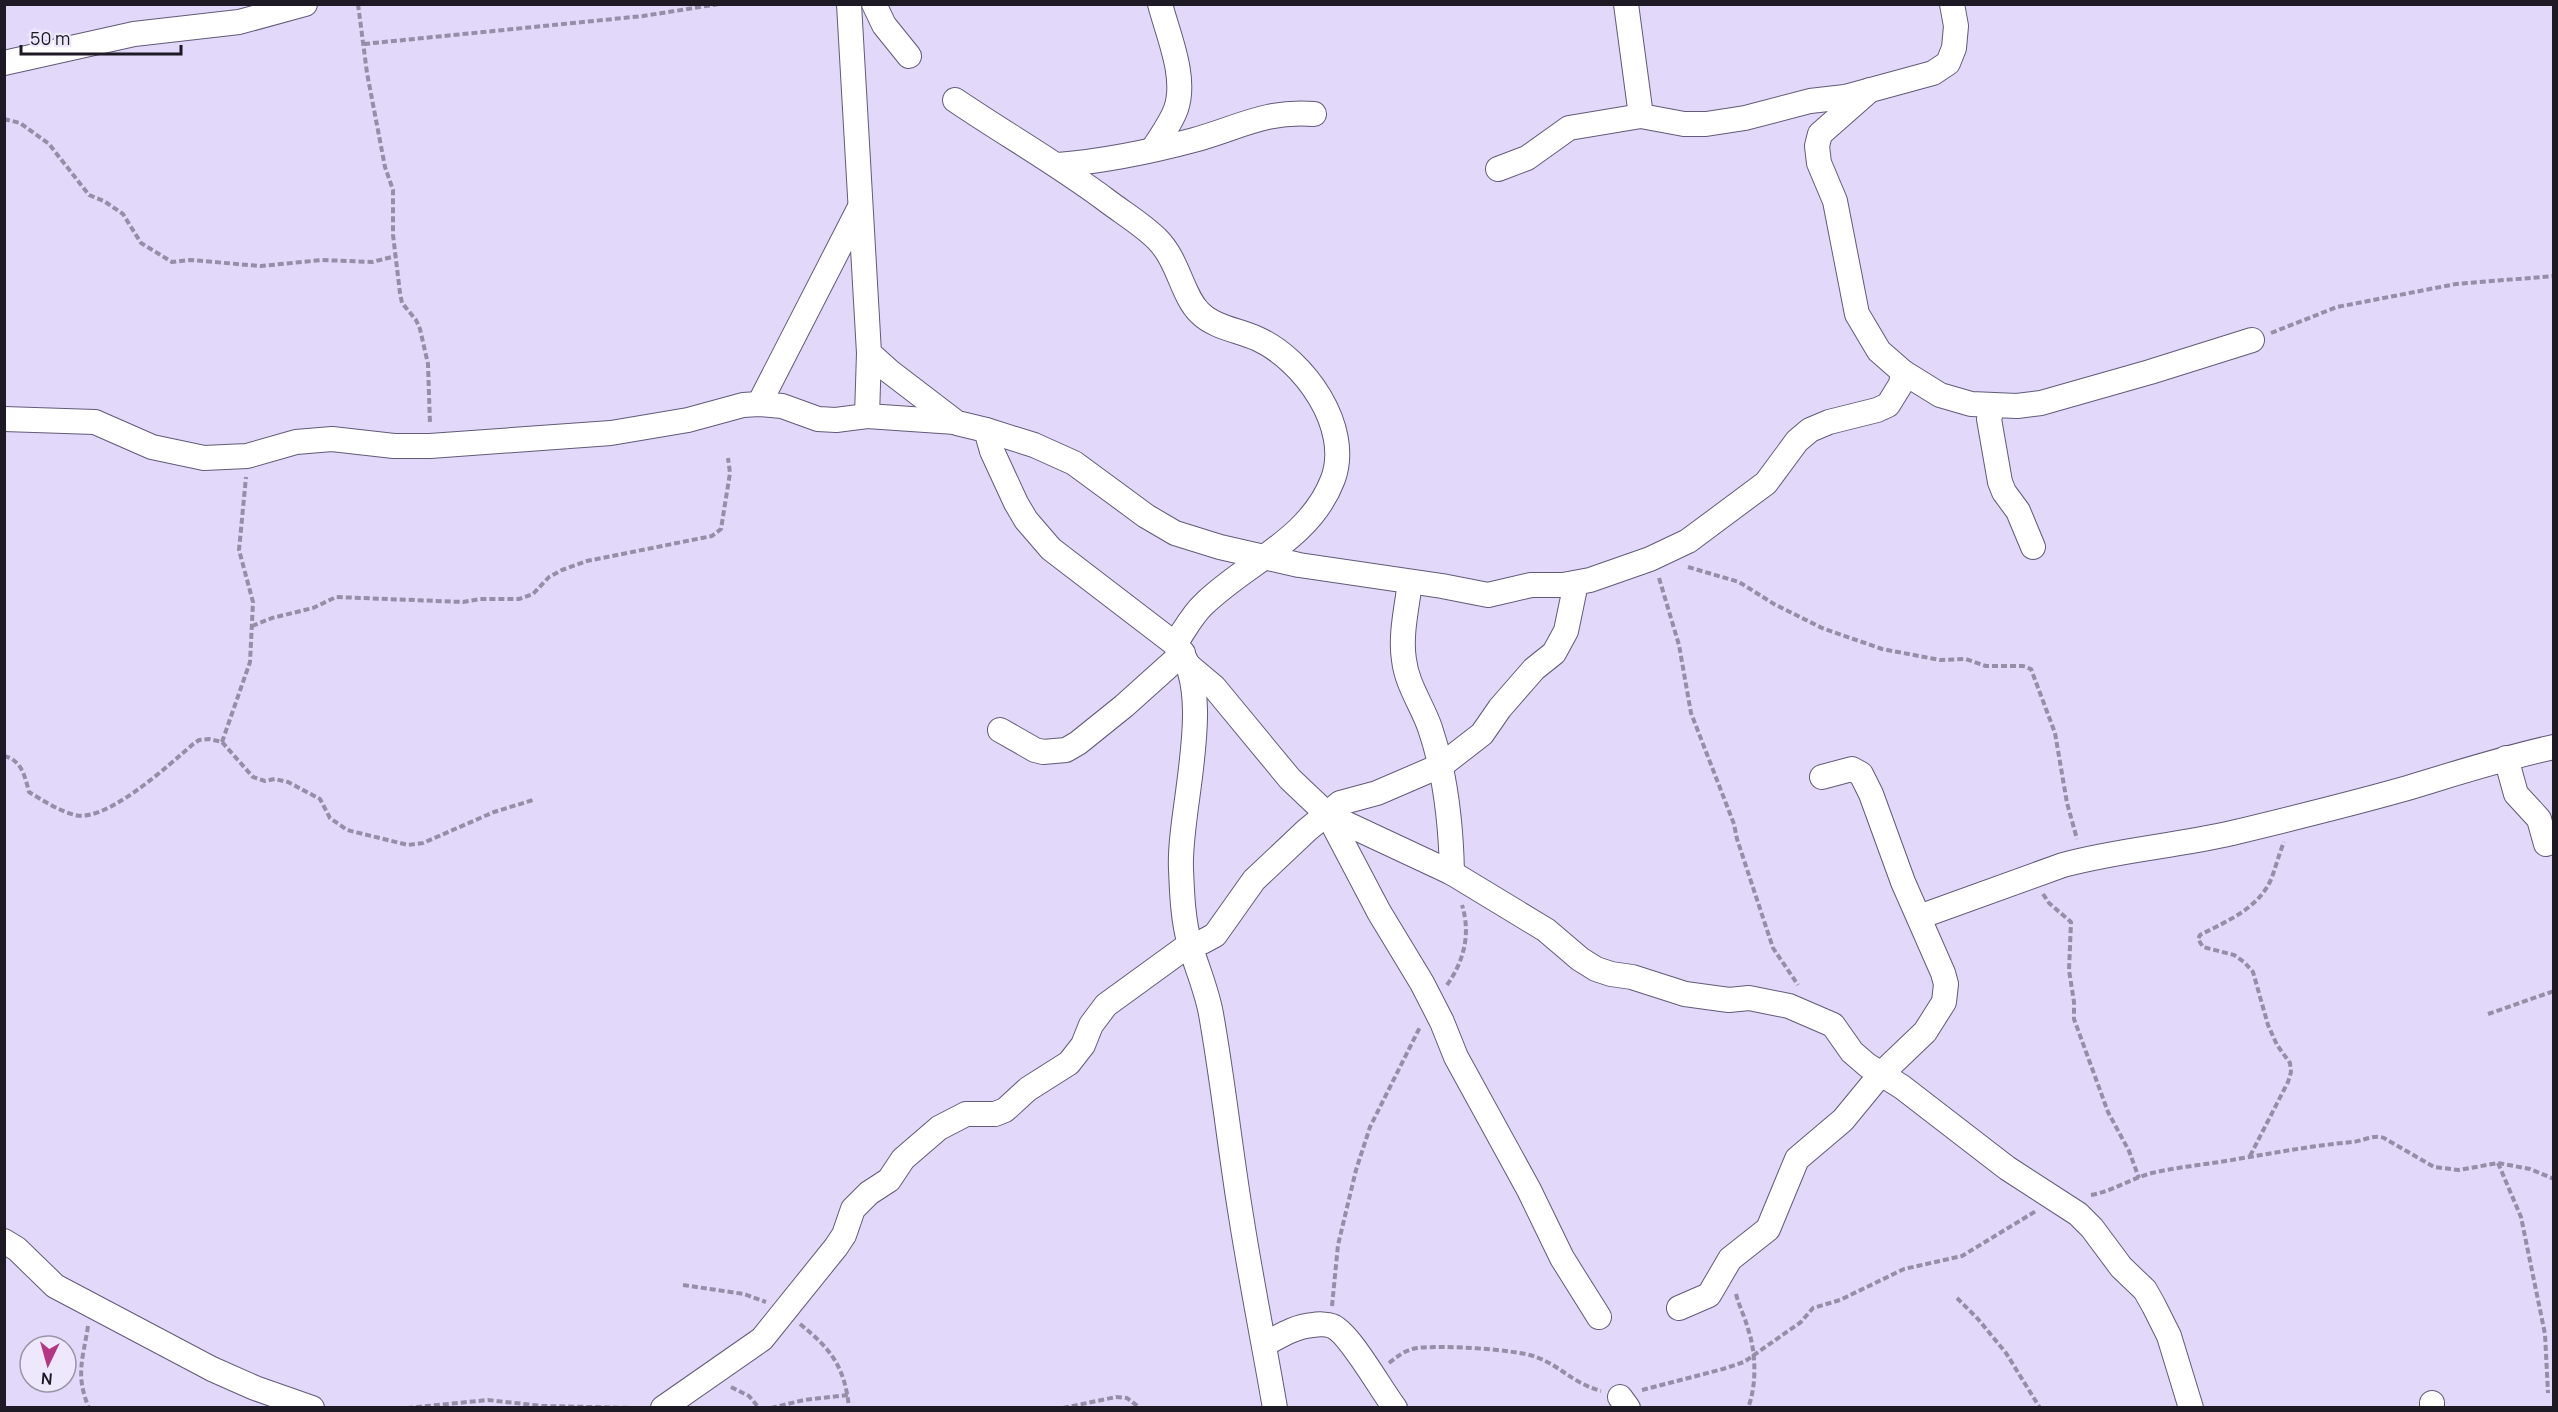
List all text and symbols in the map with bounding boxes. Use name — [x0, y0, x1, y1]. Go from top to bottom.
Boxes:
scale bar — [21, 18, 182, 56]
text: 50 m — [30, 26, 70, 50]
north arrow — [18, 1334, 78, 1394]
text: N — [40, 1367, 53, 1390]

